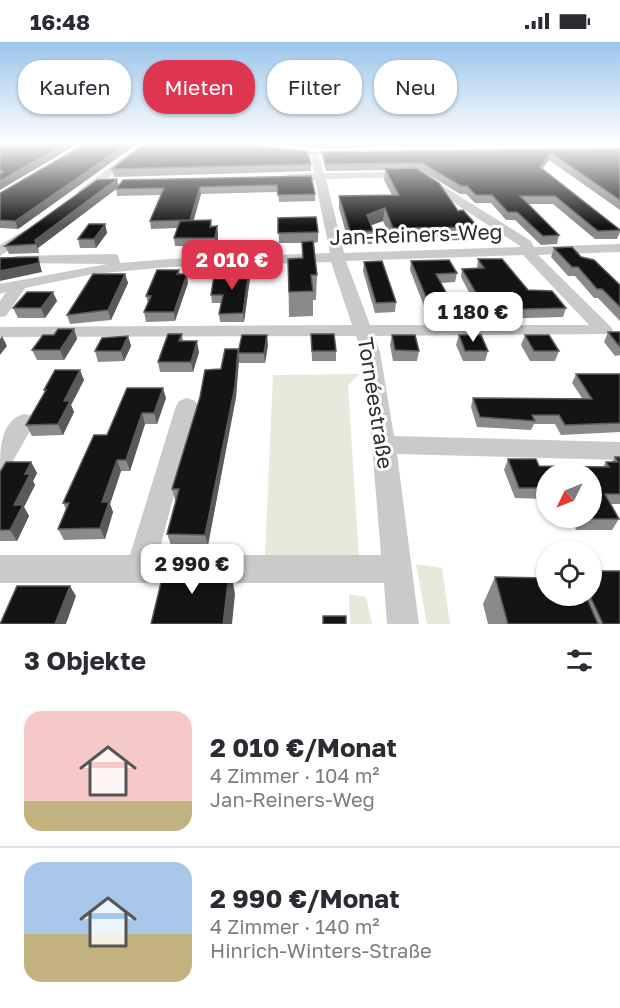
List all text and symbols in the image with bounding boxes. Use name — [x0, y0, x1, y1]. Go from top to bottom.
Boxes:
text: 16:48 — [30, 8, 90, 35]
chip: Kaufen — [18, 60, 131, 114]
chip: Mieten — [143, 60, 255, 114]
chip: Filter — [267, 60, 362, 114]
chip: Neu — [374, 60, 457, 114]
street label: Jan-Reiners-Weg — [329, 218, 503, 250]
pin: 2 010 € — [177, 240, 287, 291]
text: 2 010 € — [196, 247, 268, 271]
pin: 1 180 € — [418, 292, 528, 343]
text: 1 180 € — [438, 299, 508, 323]
street label: Tornéestraße — [353, 335, 399, 471]
north arrow — [536, 462, 602, 528]
map controls — [536, 462, 602, 606]
button: locate — [536, 540, 602, 606]
pin: 2 990 € — [137, 544, 247, 595]
text: 2 990 € — [155, 551, 229, 575]
icon: filters — [563, 644, 596, 677]
text: 3 Objekte — [24, 645, 146, 676]
text: 2 010 €/Monat — [210, 732, 397, 763]
icon: home — [72, 735, 144, 807]
text: 4 Zimmer · 104 m² — [210, 763, 380, 787]
text: Jan-Reiners-Weg — [210, 787, 375, 811]
text: 2 990 €/Monat — [210, 883, 400, 914]
icon: home — [72, 886, 144, 958]
text: 4 Zimmer · 140 m² — [210, 914, 380, 938]
text: Hinrich-Winters-Straße — [210, 938, 432, 962]

